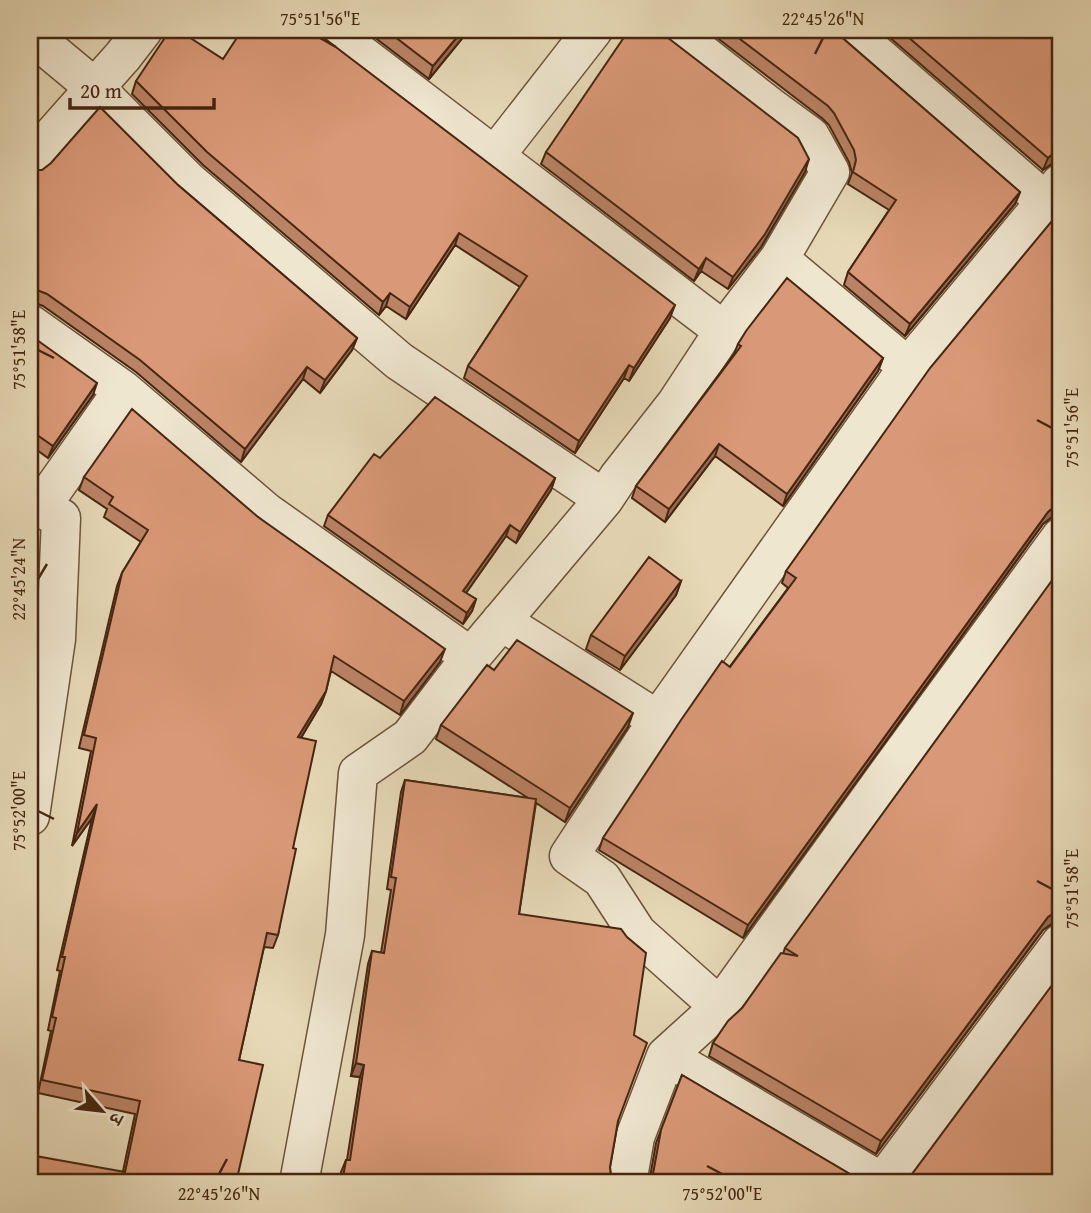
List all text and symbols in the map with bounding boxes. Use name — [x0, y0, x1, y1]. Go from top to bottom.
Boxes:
text: 75°51'56"E — [280, 5, 360, 32]
text: 22°45'26"N — [782, 5, 865, 32]
scale bar — [70, 66, 214, 110]
text: 20 m — [80, 75, 122, 106]
text: 75°51'58"E — [5, 310, 32, 390]
text: 75°51'56"E — [1058, 388, 1085, 468]
text: 22°45'24"N — [5, 537, 32, 620]
text: 75°52'00"E — [5, 771, 32, 851]
text: 75°51'58"E — [1058, 849, 1085, 929]
north arrow — [66, 1076, 136, 1146]
text: उ — [102, 1106, 133, 1131]
text: 22°45'26"N — [178, 1180, 261, 1207]
text: 75°52'00"E — [682, 1180, 762, 1207]

